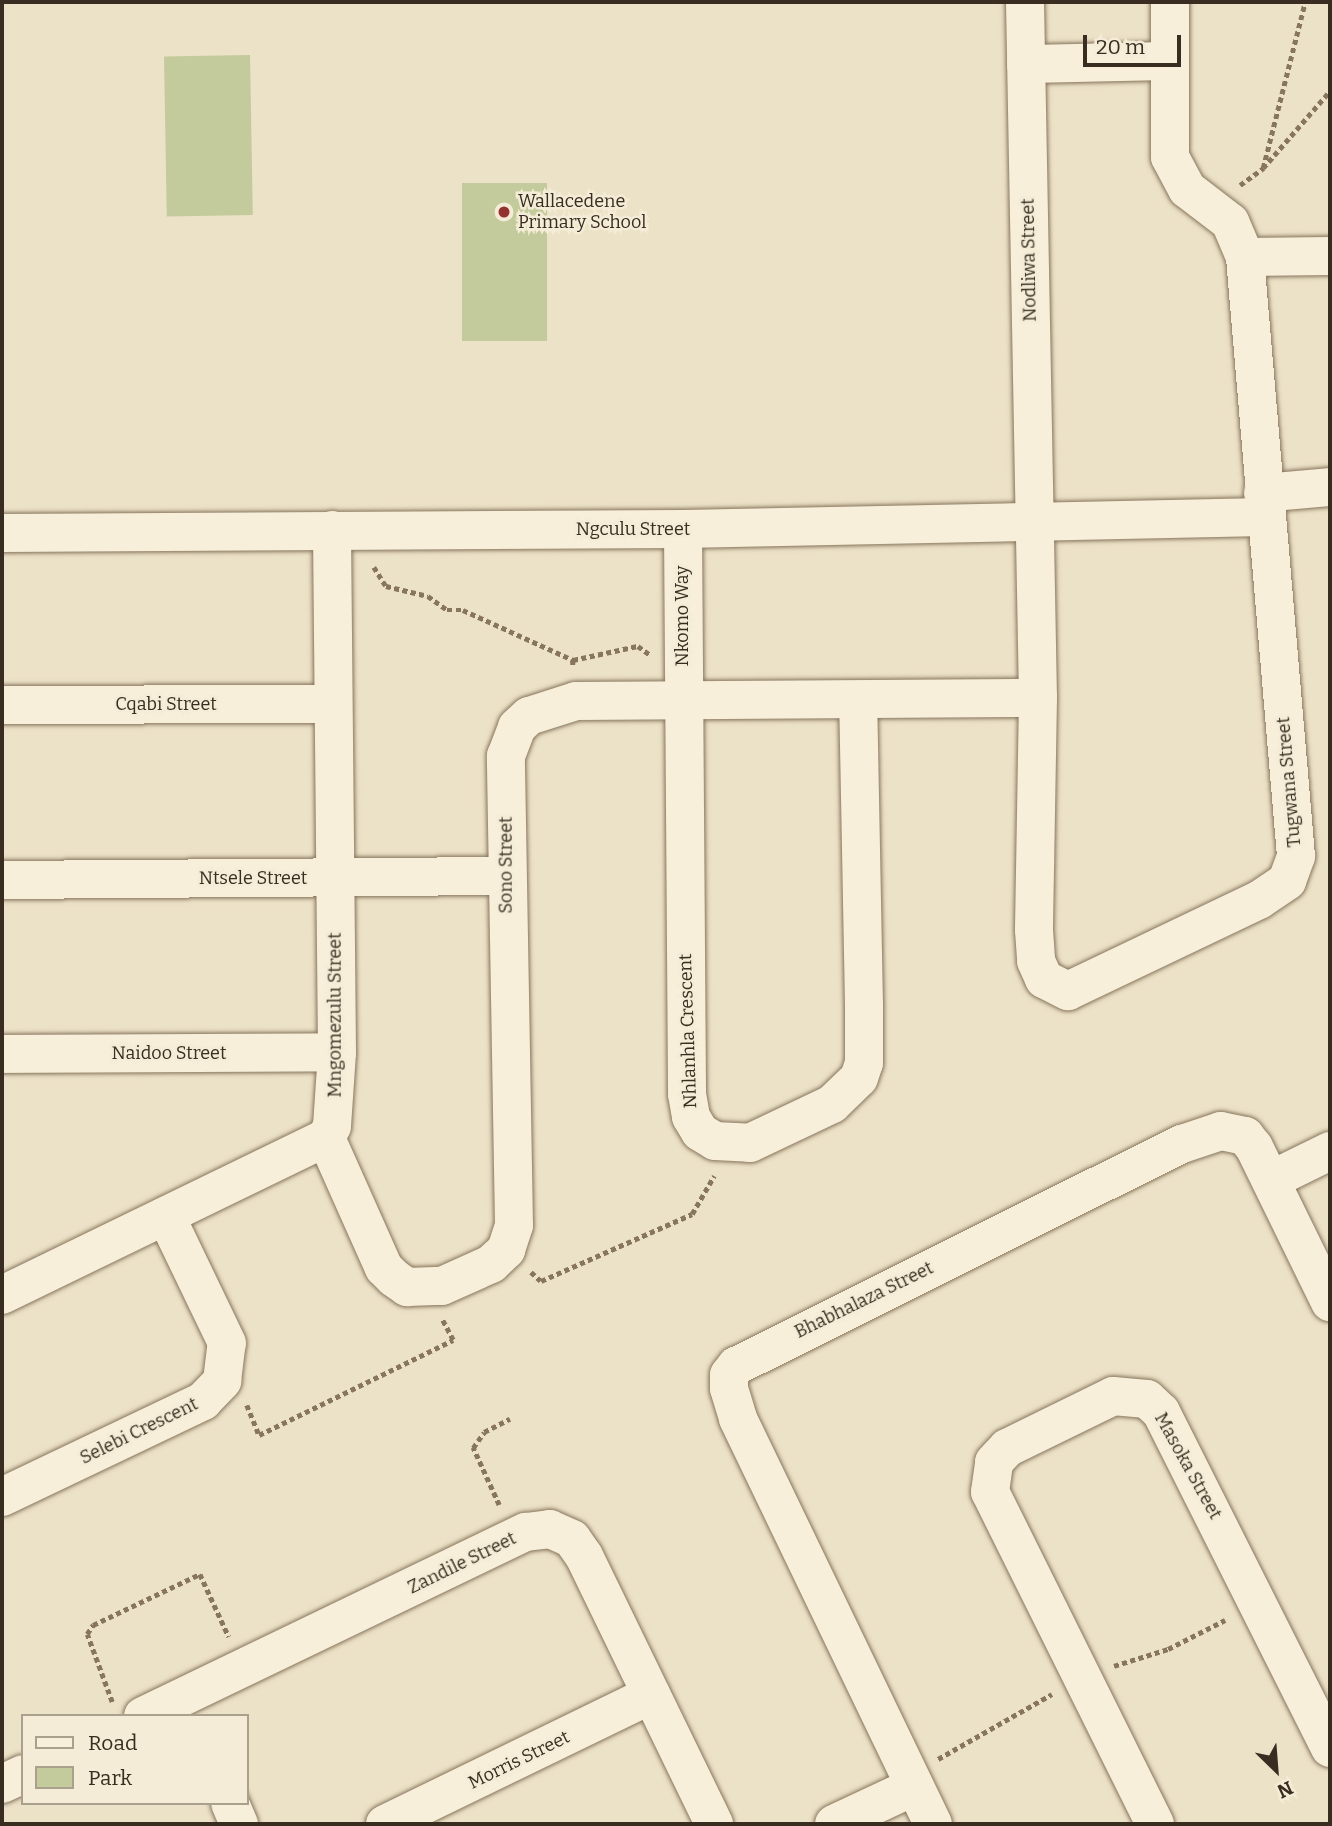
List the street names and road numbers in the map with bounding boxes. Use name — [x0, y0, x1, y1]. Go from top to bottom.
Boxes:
street label: Nodliwa Street — [1017, 198, 1041, 322]
street label: Ngculu Street — [576, 518, 690, 540]
street label: Nkomo Way — [671, 565, 693, 667]
street label: Cqabi Street — [115, 693, 217, 715]
street label: Tugwana Street — [1273, 716, 1305, 848]
street label: Sono Street — [495, 816, 517, 914]
street label: Ntsele Street — [199, 867, 307, 889]
street label: Mngomezulu Street — [324, 932, 346, 1098]
street label: Nhlanhla Crescent — [675, 953, 701, 1109]
street label: Naidoo Street — [112, 1042, 226, 1064]
street label: Bhabhalaza Street — [791, 1257, 937, 1343]
street label: Selebi Crescent — [76, 1393, 202, 1469]
street label: Masoka Street — [1150, 1409, 1226, 1523]
street label: Zandile Street — [404, 1527, 520, 1599]
street label: Morris Street — [465, 1726, 573, 1794]

